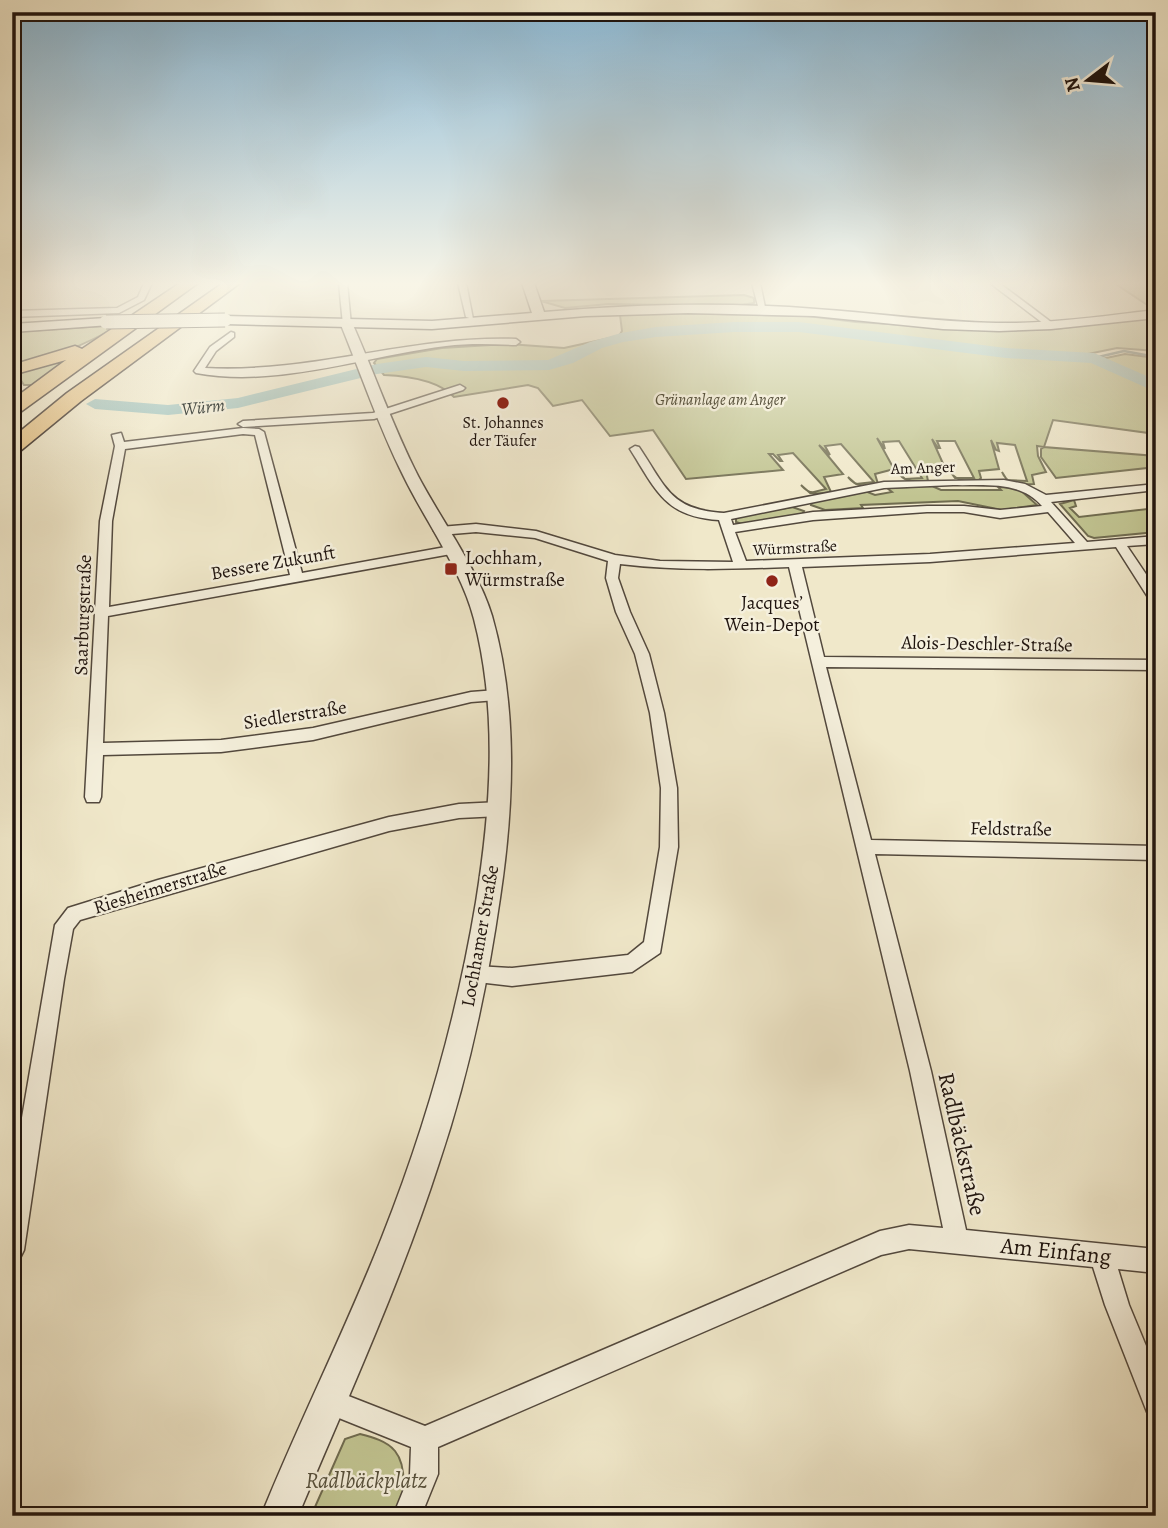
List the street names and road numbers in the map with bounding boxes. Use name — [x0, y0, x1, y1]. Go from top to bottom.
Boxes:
street label: Am Anger — [889, 456, 956, 480]
street label: Würmstraße — [751, 535, 838, 561]
street label: Bessere Zukunft — [209, 539, 337, 587]
street label: Saarburgstraße — [68, 554, 98, 676]
street label: Alois-Deschler-Straße — [900, 629, 1073, 658]
street label: Siedlerstraße — [242, 694, 348, 736]
street label: Feldstraße — [970, 815, 1052, 843]
street label: Riesheimerstraße — [90, 855, 230, 921]
street label: Lochhamer Straße — [455, 863, 505, 1009]
street label: Radlbäckstraße — [930, 1069, 994, 1219]
street label: Am Einfang — [998, 1230, 1113, 1272]

